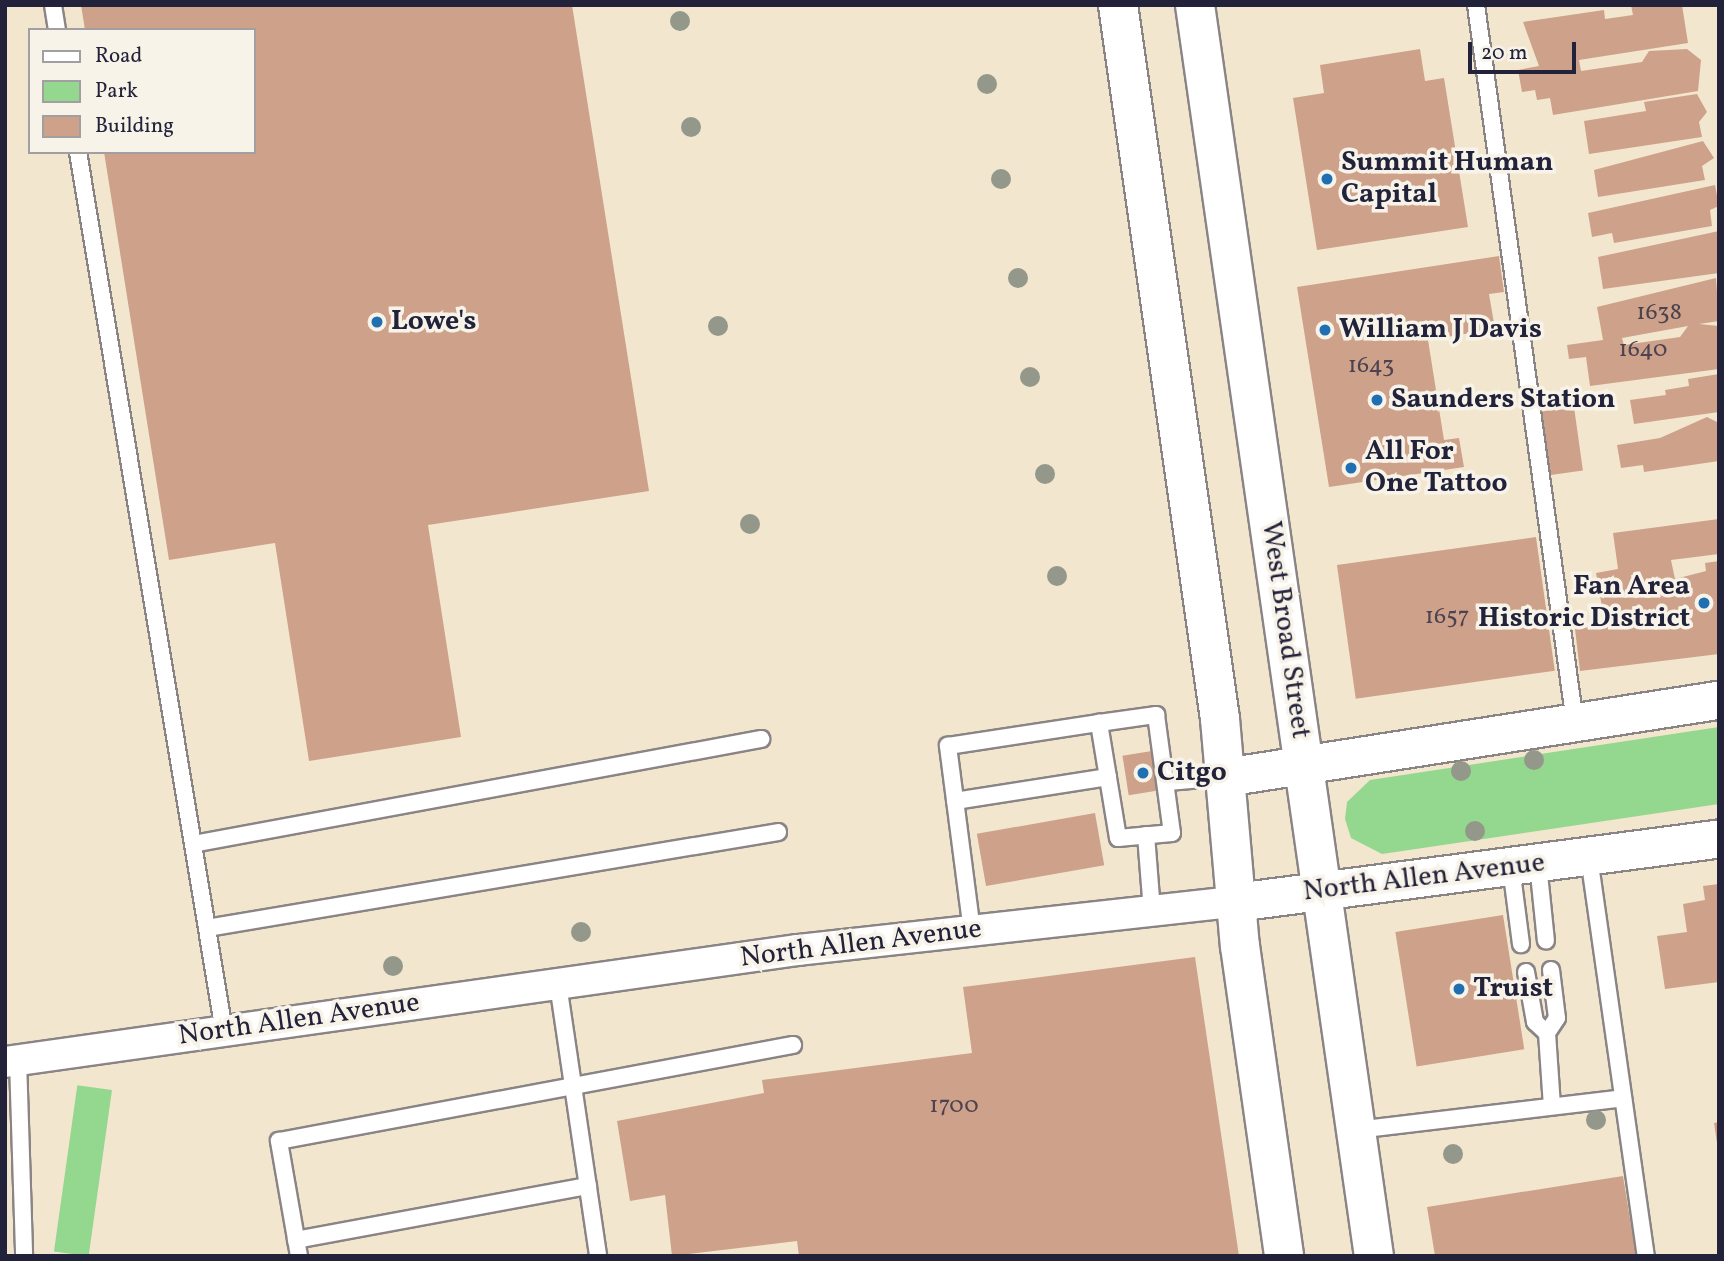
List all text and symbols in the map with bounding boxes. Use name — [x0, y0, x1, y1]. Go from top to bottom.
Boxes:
legend — [28, 28, 256, 154]
scale bar — [1472, 28, 1580, 72]
text: 20 m — [1481, 39, 1527, 68]
text: Road — [95, 42, 142, 71]
text: Park — [95, 77, 138, 106]
text: Building — [95, 112, 174, 141]
place label: Summit Human Capital — [1341, 146, 1554, 212]
marker: Summit Human Capital — [1319, 171, 1335, 187]
house number: 1638 — [1636, 300, 1682, 328]
place label: Lowe's — [391, 305, 476, 339]
place label: William J Davis — [1339, 313, 1542, 347]
marker: Lowe's — [369, 314, 385, 330]
marker: William J Davis — [1317, 322, 1333, 338]
house number: 1640 — [1618, 337, 1668, 365]
house number: 1643 — [1348, 353, 1394, 381]
place label: Saunders Station — [1391, 383, 1615, 417]
marker: Saunders Station — [1369, 392, 1385, 408]
place label: All For One Tattoo — [1365, 435, 1508, 501]
marker: All For One Tattoo — [1343, 460, 1359, 476]
street label: West Broad Street — [1253, 519, 1317, 741]
place label: Fan Area Historic District — [1478, 570, 1690, 636]
marker: Fan Area Historic District — [1696, 595, 1712, 611]
house number: 1657 — [1425, 604, 1469, 632]
place label: Citgo — [1157, 756, 1227, 790]
marker: Citgo — [1135, 765, 1151, 781]
street label: North Allen Avenue — [1301, 847, 1547, 909]
street label: North Allen Avenue — [738, 913, 984, 975]
place label: Truist — [1473, 972, 1553, 1006]
marker: Truist — [1451, 981, 1467, 997]
street label: North Allen Avenue — [176, 986, 422, 1054]
house number: 1700 — [929, 1093, 979, 1121]

